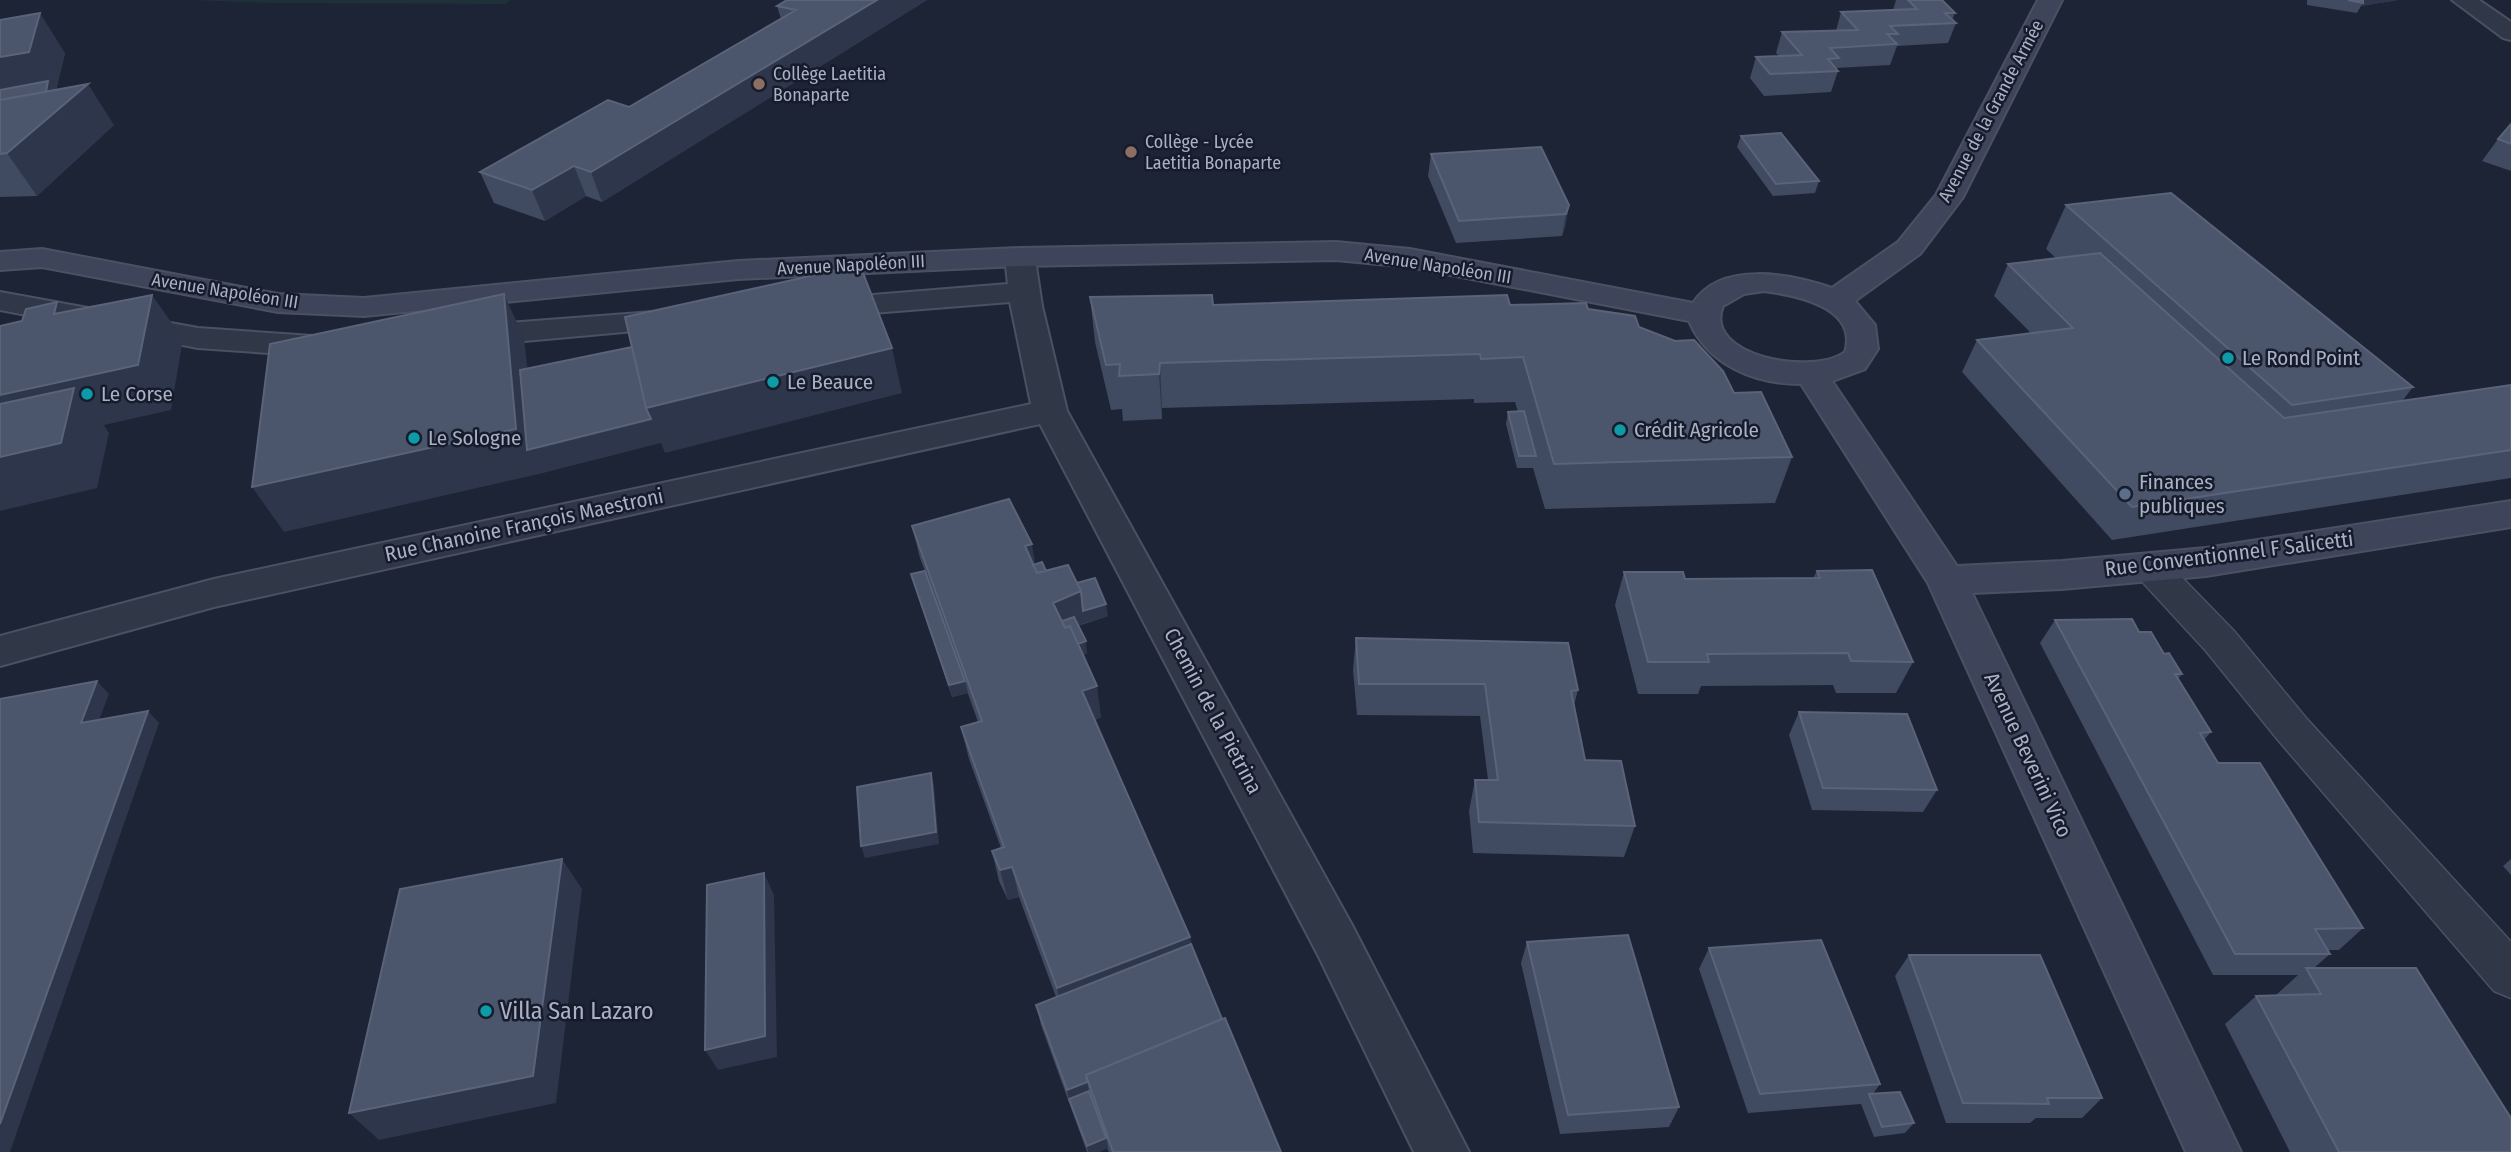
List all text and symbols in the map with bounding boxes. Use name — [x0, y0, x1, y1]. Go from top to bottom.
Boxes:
street label: Avenue de la Grande Armée — [1934, 16, 2048, 206]
place label: Collège Laetitia Bonaparte — [773, 63, 886, 106]
marker: Collège Laetitia Bonaparte — [751, 76, 767, 92]
place label: Collège - Lycée Laetitia Bonaparte — [1145, 131, 1281, 174]
marker: Collège - Lycée Laetitia Bonaparte — [1123, 144, 1139, 160]
street label: Avenue Napoléon III — [1363, 244, 1513, 288]
street label: Avenue Napoléon III — [777, 250, 925, 280]
street label: Avenue Napoléon III — [150, 269, 300, 313]
place label: Le Rond Point — [2242, 345, 2360, 371]
marker: Le Rond Point — [2220, 350, 2236, 366]
place label: Le Beauce — [787, 369, 873, 395]
marker: Le Beauce — [765, 374, 781, 390]
place label: Le Corse — [101, 381, 173, 407]
marker: Le Corse — [79, 386, 95, 402]
place label: Crédit Agricole — [1634, 417, 1759, 443]
marker: Crédit Agricole — [1612, 422, 1628, 438]
place label: Le Sologne — [428, 425, 521, 451]
marker: Le Sologne — [406, 430, 422, 446]
place label: Finances publiques — [2139, 469, 2225, 519]
street label: Rue Chanoine François Maestroni — [382, 483, 666, 567]
marker: Finances publiques — [2117, 486, 2133, 502]
street label: Rue Conventionnel F Salicetti — [2103, 526, 2355, 582]
street label: Chemin de la Pietrina — [1158, 624, 1268, 798]
street label: Avenue Beverini Vico — [1978, 668, 2078, 842]
place label: Villa San Lazaro — [500, 997, 654, 1025]
marker: Villa San Lazaro — [478, 1003, 494, 1019]

